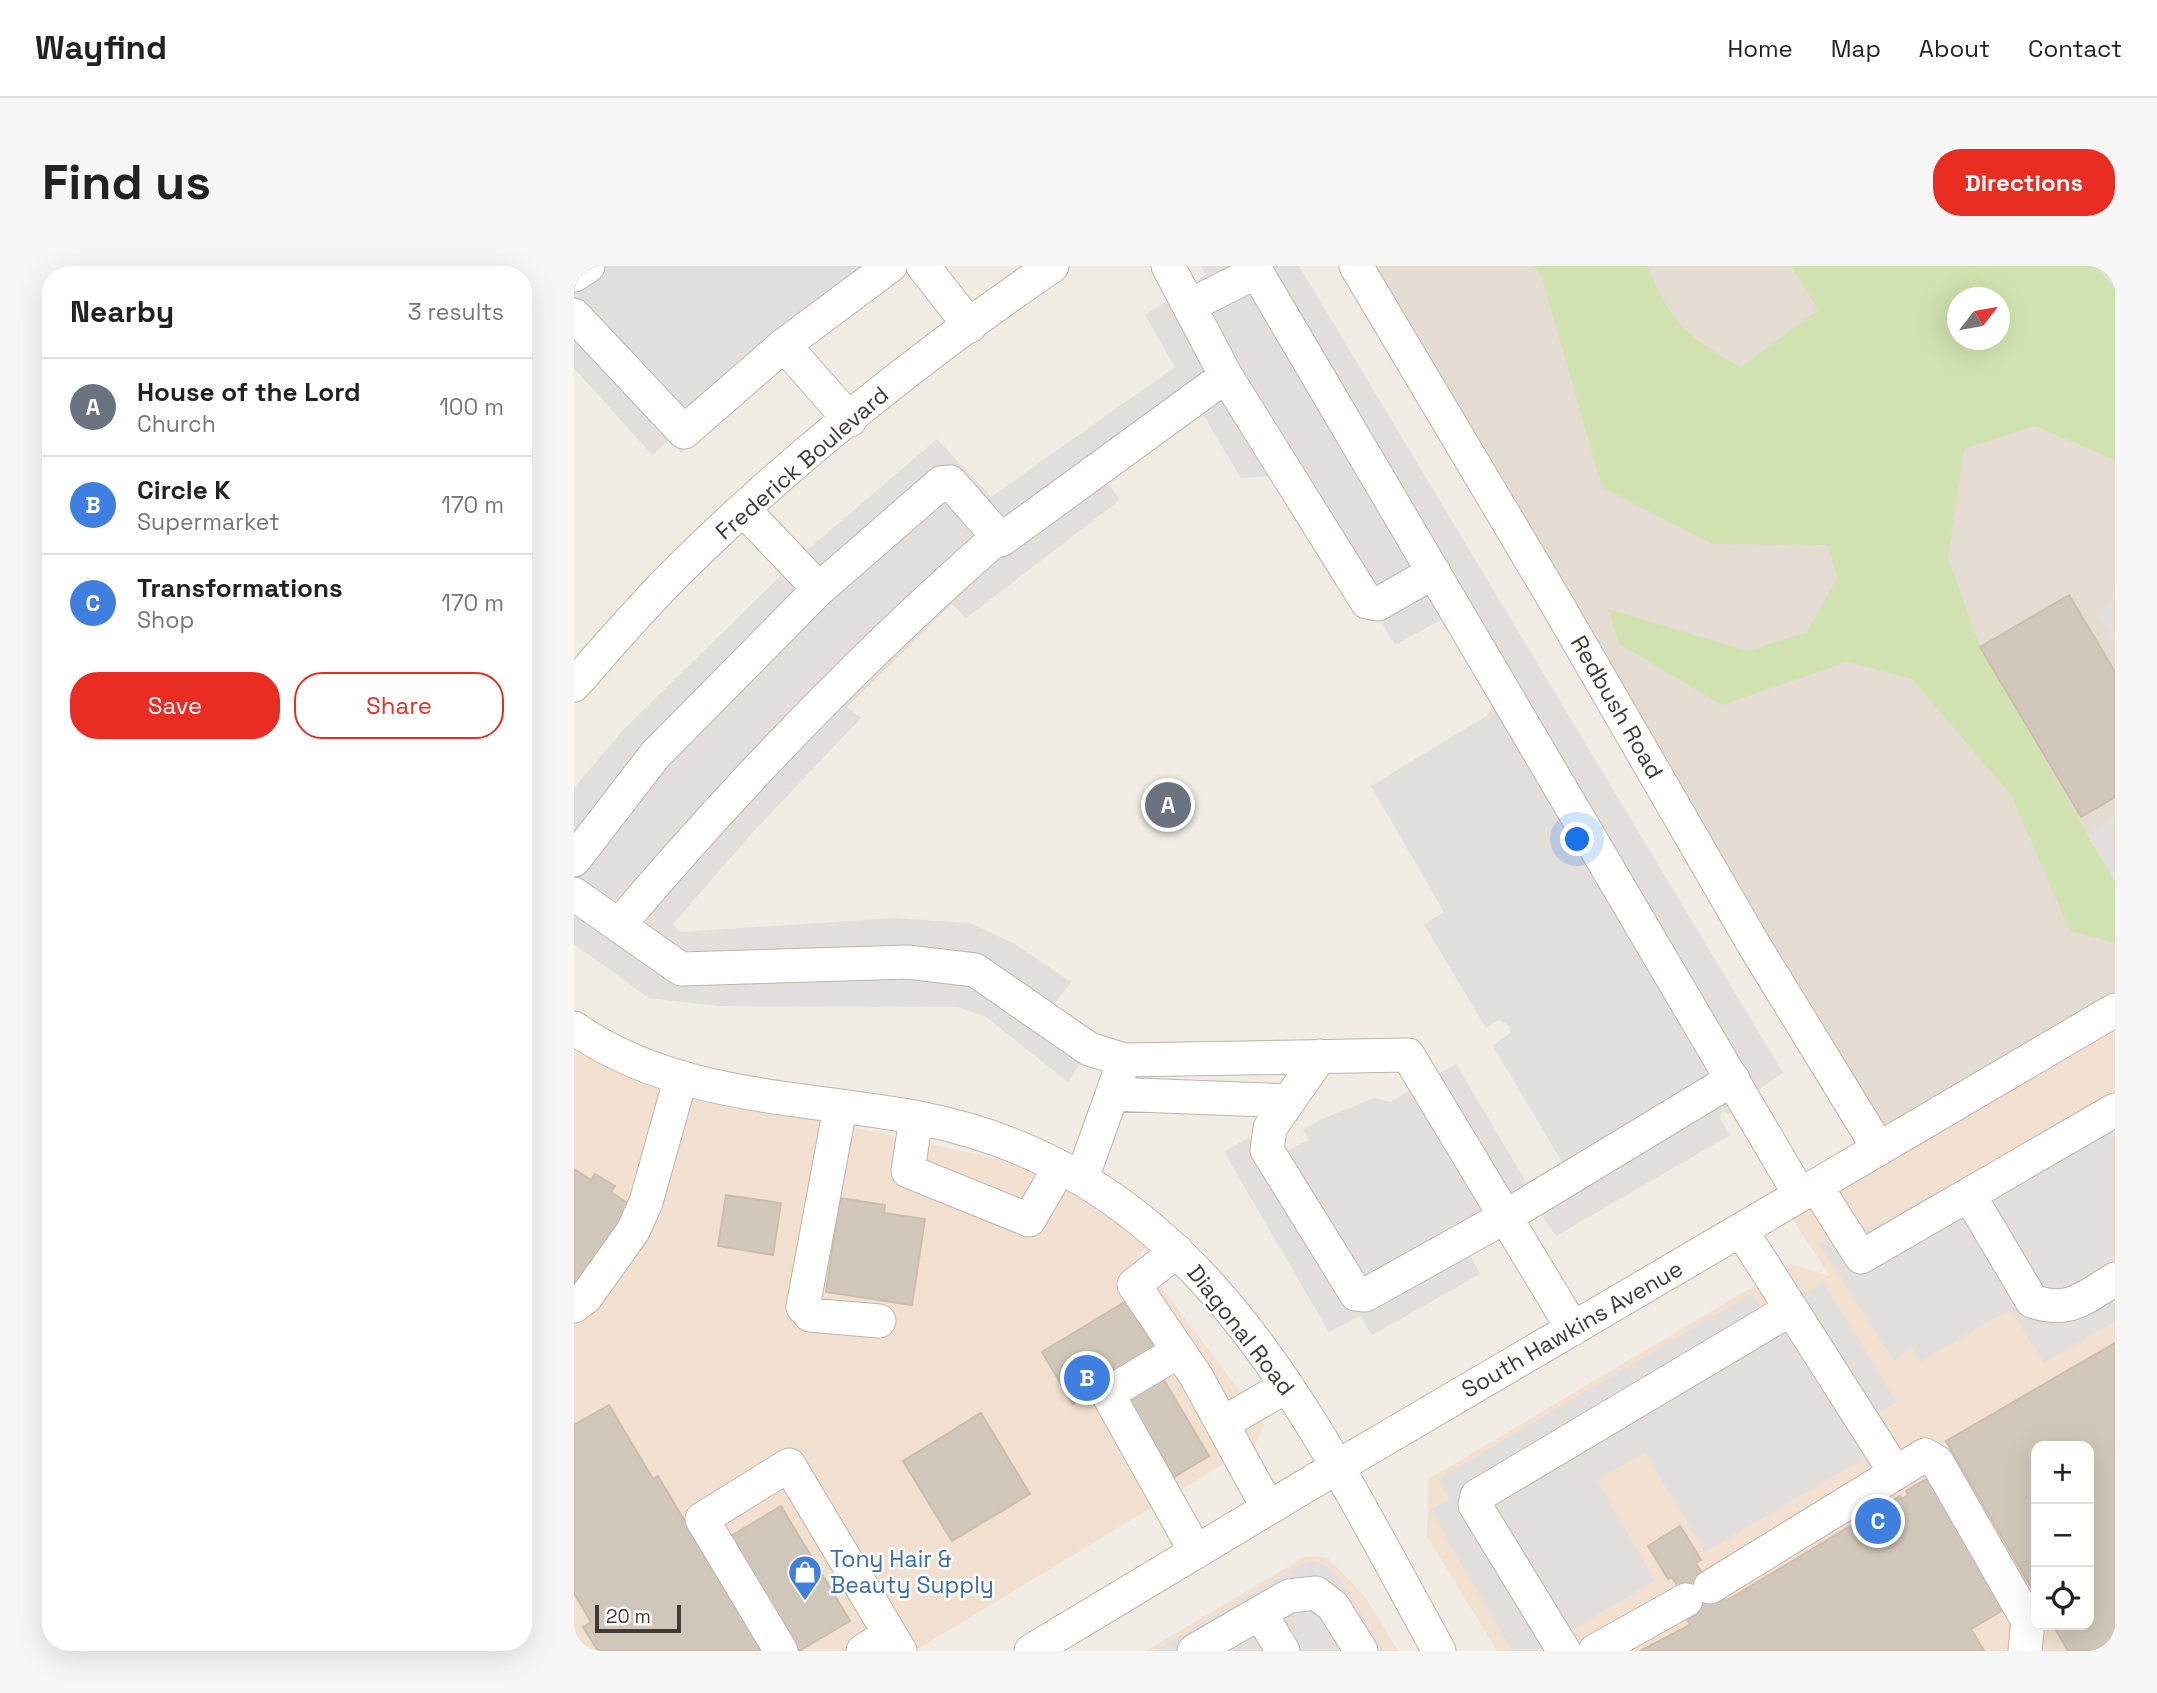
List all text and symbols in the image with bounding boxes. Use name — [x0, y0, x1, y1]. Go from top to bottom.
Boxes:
text: Wayfind — [35, 27, 167, 69]
text: Home — [1727, 33, 1793, 64]
text: Map — [1831, 33, 1881, 64]
text: About — [1919, 33, 1990, 64]
text: Contact — [2028, 33, 2122, 64]
button: Directions — [1933, 149, 2115, 216]
text: Find us — [42, 151, 211, 213]
north arrow — [1947, 287, 2010, 350]
text: Nearby — [70, 292, 174, 331]
text: 3 results — [408, 297, 504, 327]
text: House of the Lord — [137, 375, 361, 409]
street label: Frederick Boulevard — [709, 380, 895, 546]
text: A — [86, 392, 100, 422]
text: 100 m — [439, 392, 504, 422]
text: Church — [137, 409, 216, 439]
text: Circle K — [137, 473, 231, 507]
text: B — [85, 490, 101, 520]
text: 170 m — [441, 490, 504, 520]
text: Supermarket — [137, 507, 279, 537]
text: Transformations — [137, 571, 343, 605]
text: C — [86, 588, 100, 618]
text: 170 m — [441, 588, 504, 618]
text: Shop — [137, 605, 194, 635]
street label: Redbush Road — [1564, 630, 1670, 784]
button: Save — [70, 672, 280, 739]
button: Share — [294, 672, 504, 739]
pin: A — [1145, 779, 1191, 831]
your location — [1560, 822, 1594, 856]
street label: South Hawkins Avenue — [1456, 1253, 1688, 1405]
street label: Diagonal Road — [1181, 1258, 1301, 1402]
pin: B — [1064, 1352, 1110, 1404]
map controls — [2031, 1441, 2094, 1630]
button: + — [2031, 1441, 2094, 1504]
pin: C — [1855, 1495, 1901, 1547]
button: − — [2031, 1504, 2094, 1567]
place label: Tony Hair & Beauty Supply — [830, 1544, 994, 1600]
shop icon: Tony Hair & Beauty Supply — [786, 1553, 824, 1602]
button: locate — [2031, 1567, 2094, 1630]
scale bar — [595, 1602, 681, 1634]
text: 20 m — [606, 1604, 651, 1629]

